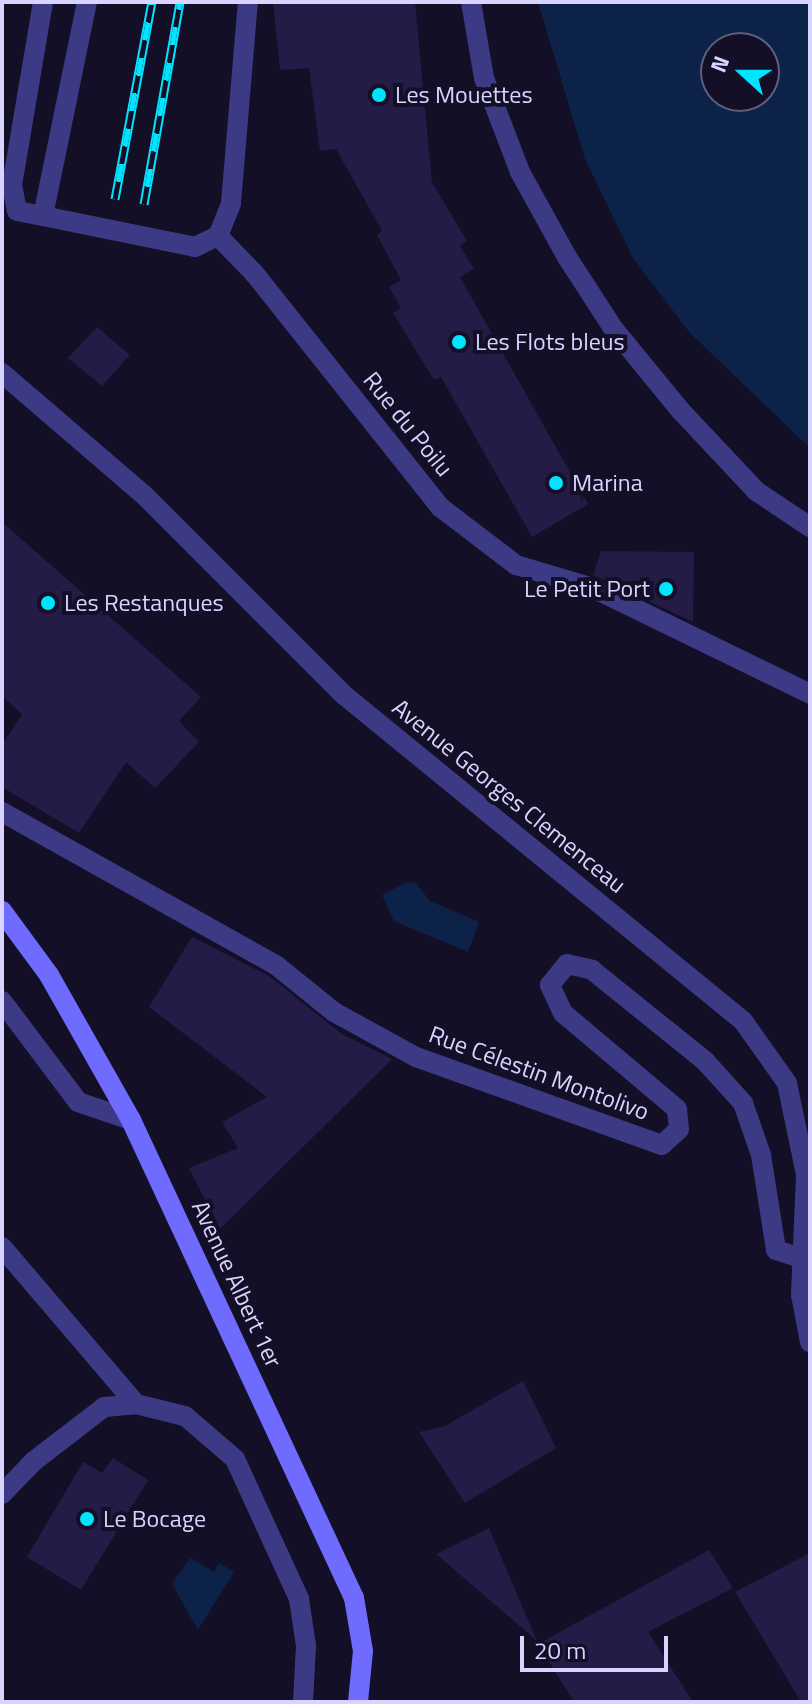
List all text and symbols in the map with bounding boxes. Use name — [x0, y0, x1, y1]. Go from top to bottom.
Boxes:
north arrow — [700, 32, 780, 112]
text: N — [701, 51, 738, 77]
place label: Les Mouettes — [395, 81, 533, 109]
marker: Les Mouettes — [370, 86, 388, 104]
place label: Les Flots bleus — [475, 328, 625, 356]
marker: Les Flots bleus — [450, 333, 468, 351]
street label: Rue du Poilu — [357, 366, 459, 482]
place label: Marina — [572, 469, 643, 497]
marker: Marina — [547, 474, 565, 492]
place label: Le Petit Port — [524, 575, 650, 603]
marker: Le Petit Port — [657, 580, 675, 598]
place label: Les Restanques — [64, 589, 224, 617]
marker: Les Restanques — [39, 594, 57, 612]
street label: Avenue Georges Clemenceau — [386, 693, 632, 899]
street label: Rue Célestin Montolivo — [425, 1020, 653, 1126]
street label: Avenue Albert 1er — [186, 1196, 288, 1372]
place label: Le Bocage — [103, 1505, 206, 1533]
marker: Le Bocage — [78, 1510, 96, 1528]
scale bar — [524, 1620, 672, 1670]
text: 20 m — [534, 1632, 586, 1668]

